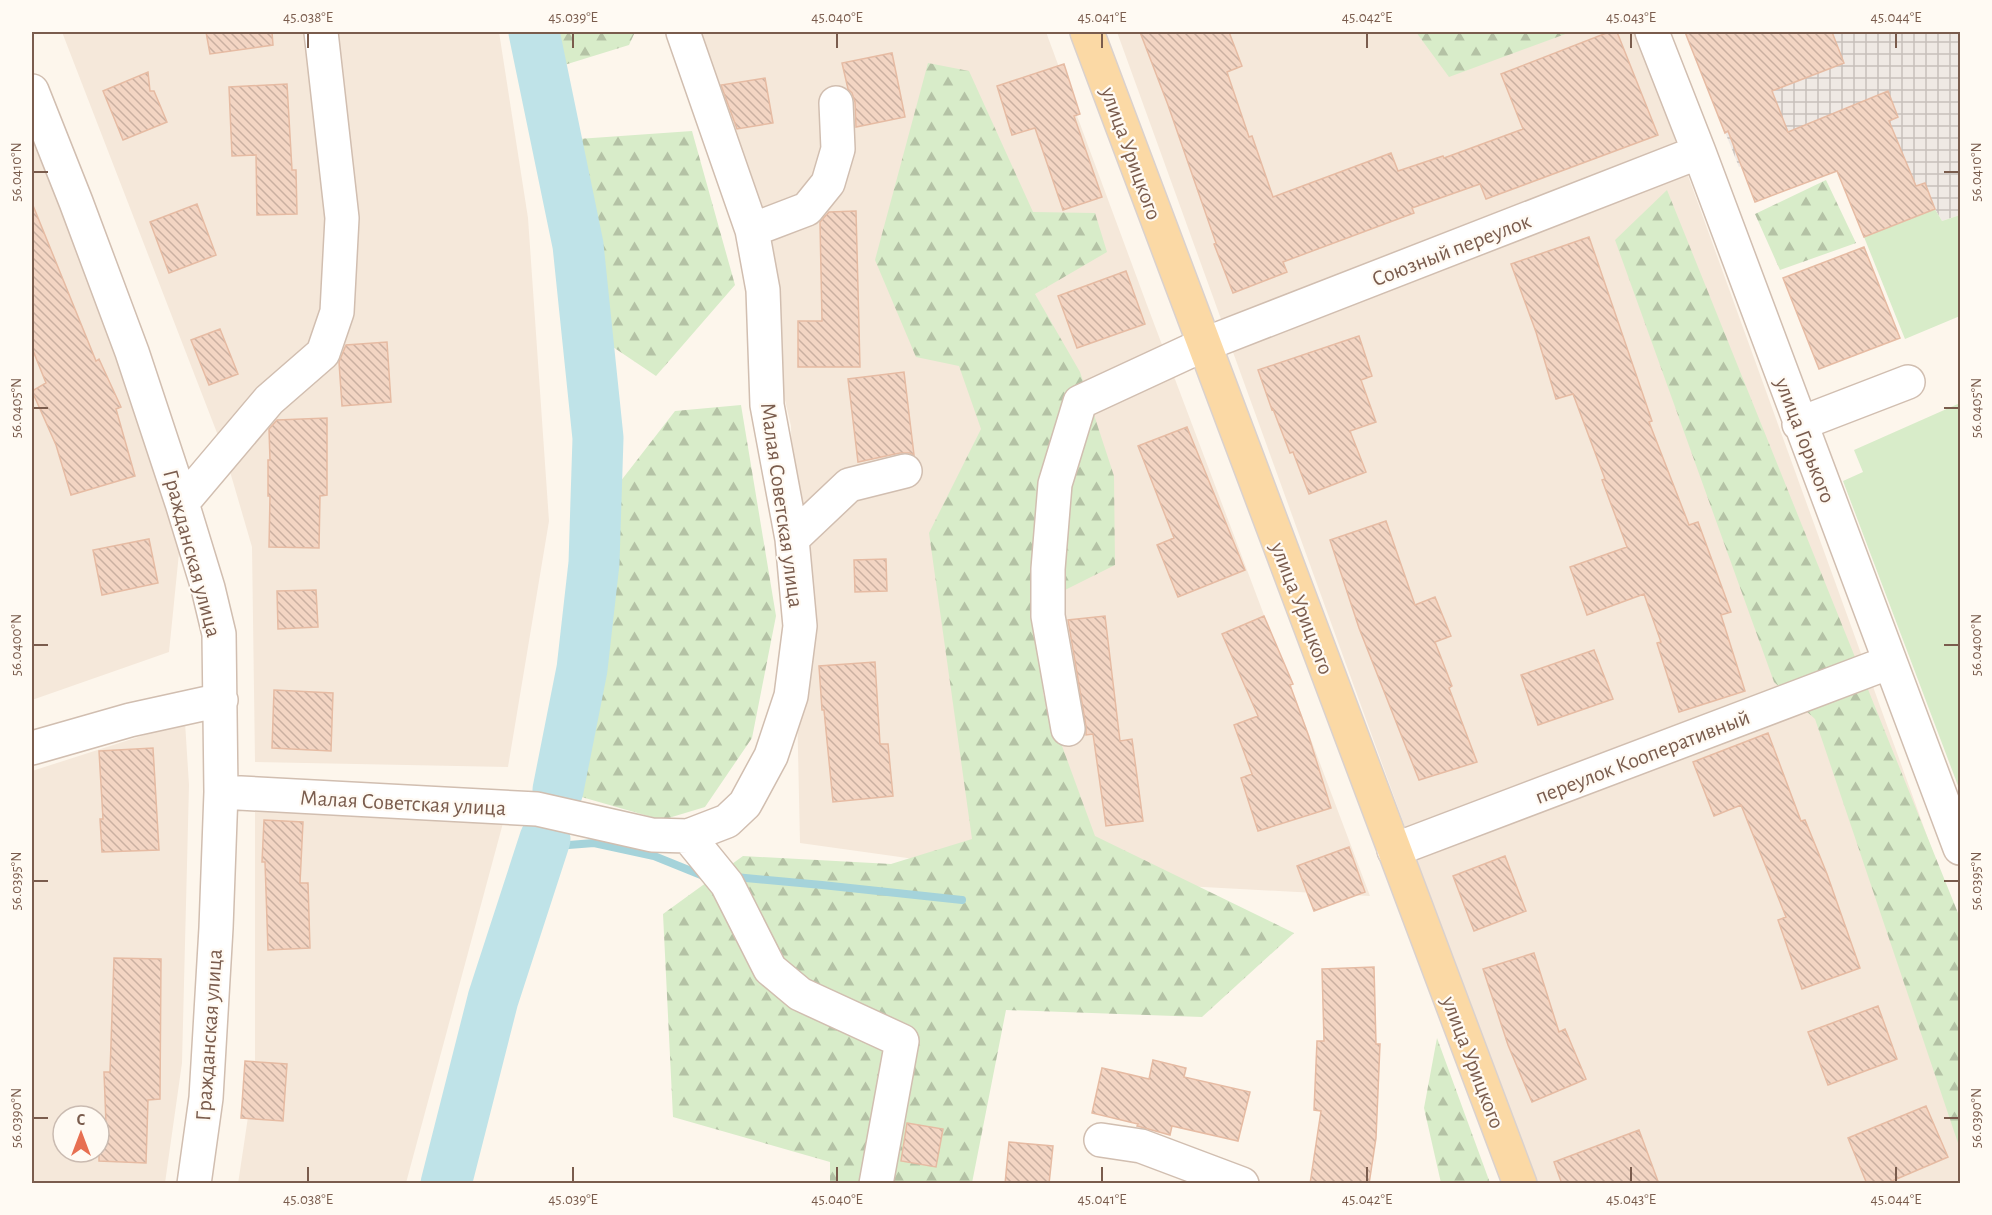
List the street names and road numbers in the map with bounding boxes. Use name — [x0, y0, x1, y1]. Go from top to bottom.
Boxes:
street label: улица Урицкого — [1097, 83, 1165, 223]
street label: Союзный переулок — [1369, 209, 1534, 290]
street label: улица Горького — [1771, 374, 1839, 506]
street label: Малая Советская улица — [757, 401, 807, 609]
street label: Гражданская улица — [159, 467, 225, 639]
street label: улица Урицкого — [1266, 538, 1337, 677]
street label: переулок Кооперативный — [1532, 706, 1753, 808]
street label: Малая Советская улица — [299, 787, 507, 819]
street label: Гражданская улица — [192, 948, 226, 1122]
street label: улица Урицкого — [1437, 992, 1508, 1131]

